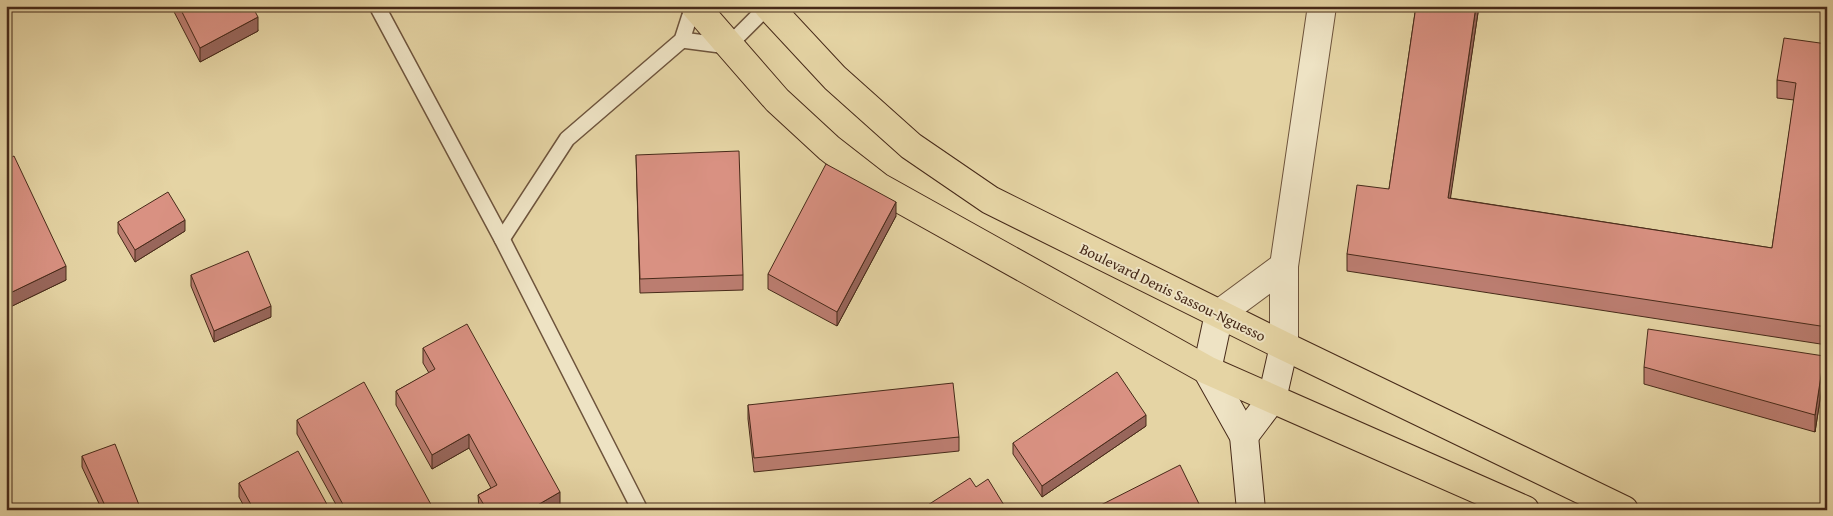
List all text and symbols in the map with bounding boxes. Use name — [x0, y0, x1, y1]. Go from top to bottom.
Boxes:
street label: Boulevard Denis Sassou-Nguesso — [1077, 238, 1270, 346]

